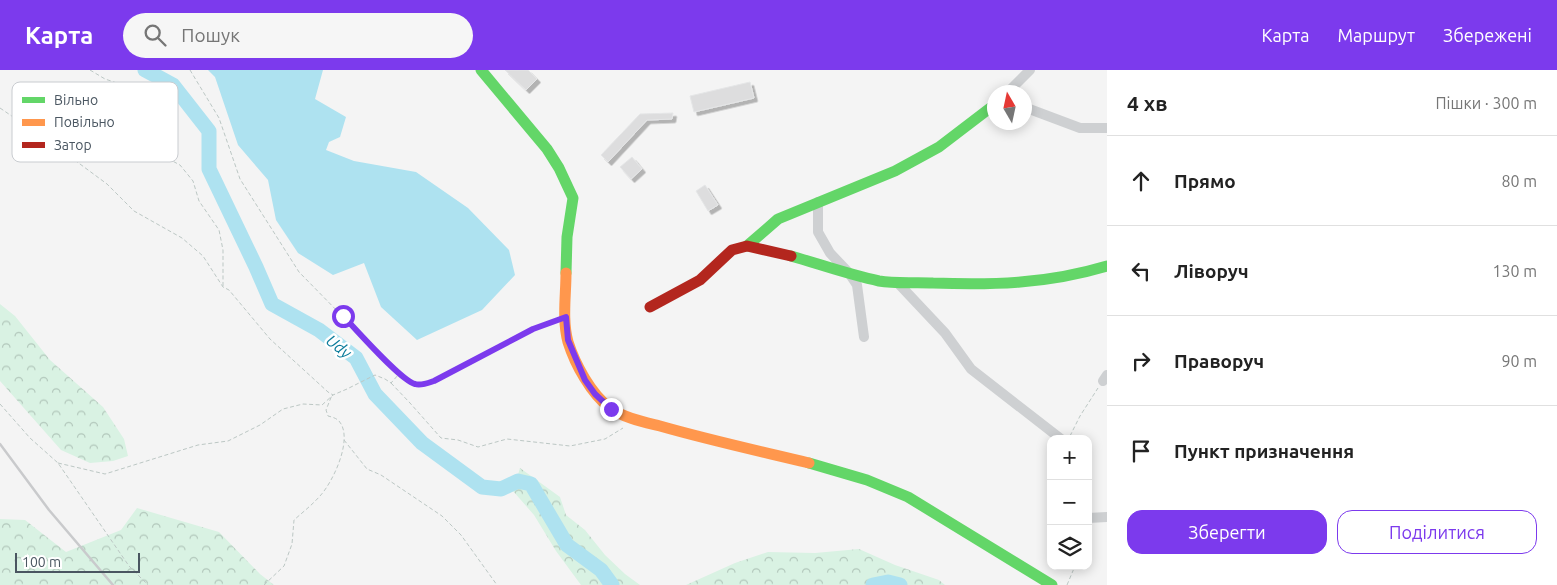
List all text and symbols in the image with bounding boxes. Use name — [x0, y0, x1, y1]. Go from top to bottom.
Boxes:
search box — [123, 13, 473, 58]
icon: search — [141, 21, 169, 49]
text: Карта — [25, 22, 93, 49]
text: Пошук — [181, 24, 240, 46]
text: Карта — [1261, 25, 1309, 45]
text: Маршрут — [1337, 25, 1415, 45]
text: Збережені — [1443, 25, 1532, 45]
legend — [12, 82, 178, 162]
north arrow — [987, 85, 1032, 130]
text: 4 хв — [1127, 91, 1168, 115]
text: Вільно — [54, 92, 98, 108]
text: Пішки · 300 m — [1436, 94, 1537, 112]
text: Повільно — [54, 114, 115, 130]
text: Затор — [54, 137, 92, 153]
icon: ahead — [1127, 167, 1155, 195]
text: Прямо — [1174, 170, 1236, 192]
text: 80 m — [1501, 172, 1537, 190]
icon: left — [1127, 257, 1155, 285]
text: Ліворуч — [1174, 260, 1248, 282]
text: 130 m — [1492, 262, 1537, 280]
route start — [332, 305, 355, 328]
water label: Udy — [323, 331, 356, 362]
icon: right — [1127, 347, 1155, 375]
text: Праворуч — [1174, 350, 1264, 372]
text: 90 m — [1501, 352, 1537, 370]
route end — [600, 398, 623, 421]
map controls — [1047, 435, 1092, 570]
button: + — [1047, 435, 1092, 480]
icon: arrive — [1127, 437, 1155, 465]
text: Пункт призначення — [1174, 440, 1354, 462]
button: − — [1047, 480, 1092, 525]
button: Зберегти — [1127, 510, 1327, 554]
button: Поділитися — [1337, 510, 1537, 554]
button: layers — [1047, 525, 1092, 570]
scale bar — [15, 550, 140, 573]
text: 100 m — [22, 554, 61, 570]

